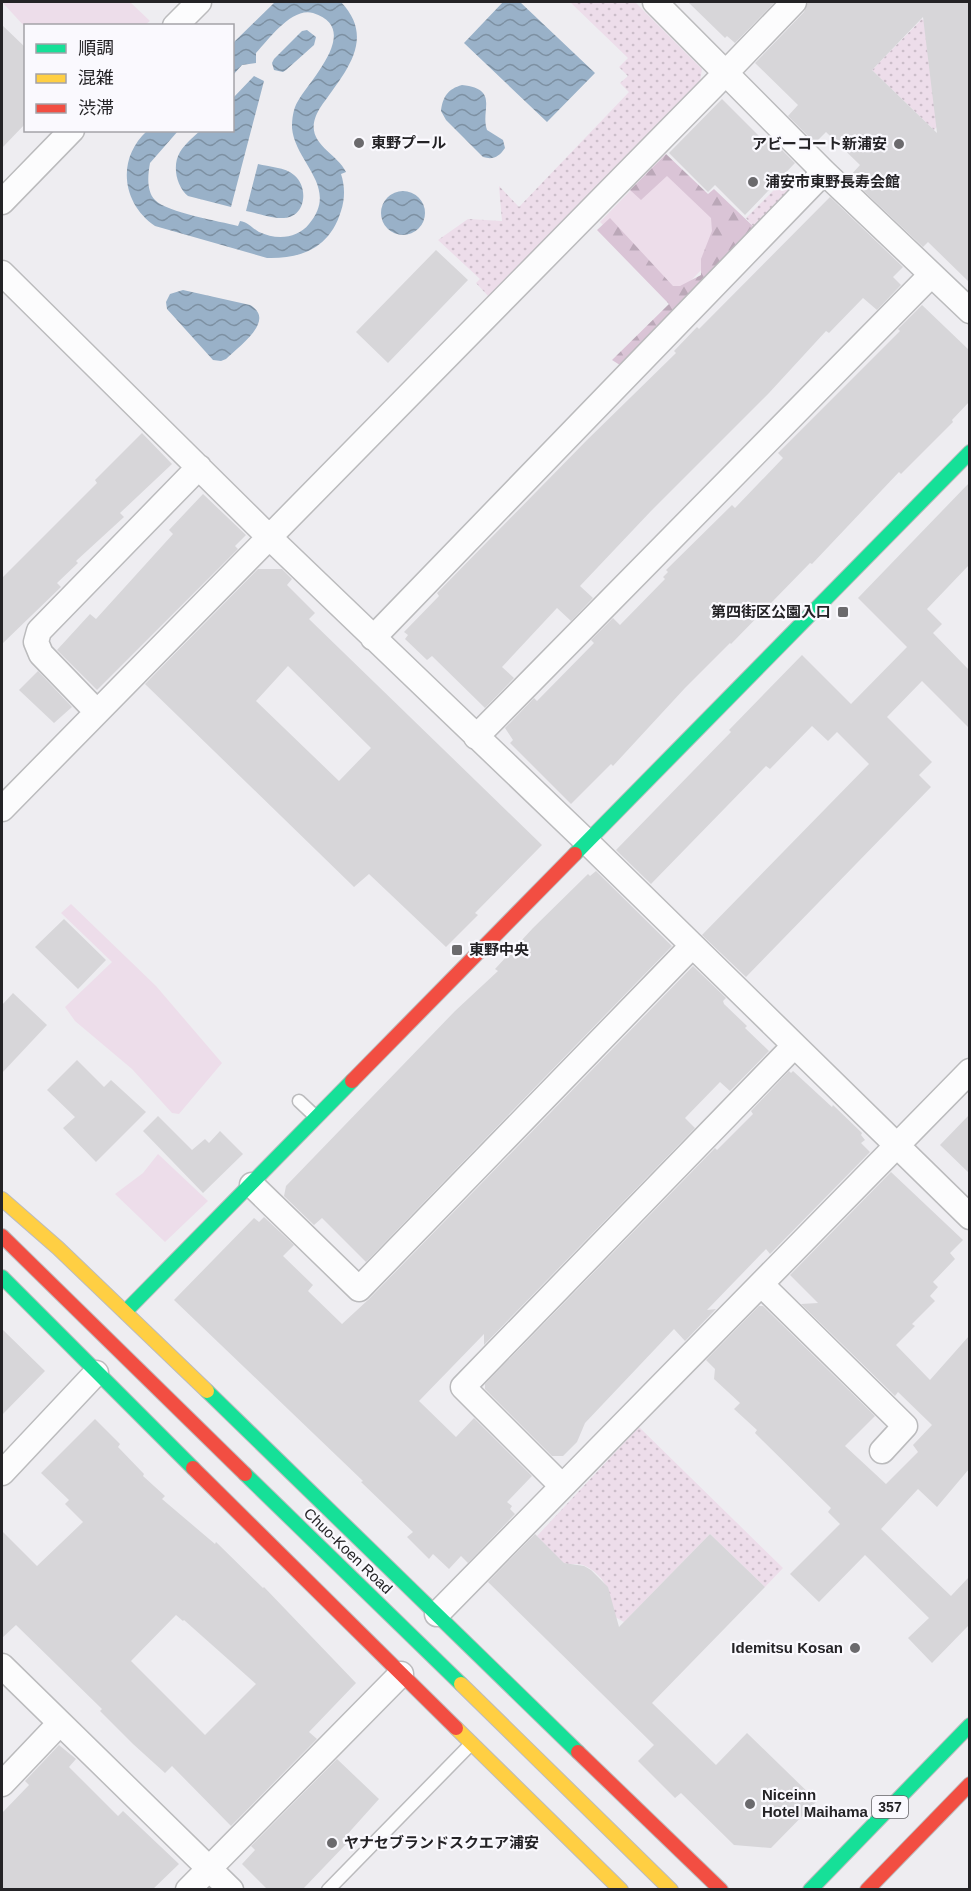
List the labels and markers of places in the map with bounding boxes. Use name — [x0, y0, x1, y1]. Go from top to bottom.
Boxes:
place label: 東野プール — [371, 134, 446, 151]
place label: アビーコート新浦安 — [752, 135, 887, 152]
marker: 東野プール — [352, 136, 366, 150]
marker: アビーコート新浦安 — [892, 137, 906, 151]
place label: 浦安市東野長寿会館 — [765, 173, 900, 190]
marker: 浦安市東野長寿会館 — [746, 175, 760, 189]
place label: 第四街区公園入口 — [711, 603, 831, 620]
marker: 第四街区公園入口 — [836, 605, 850, 619]
place label: 東野中央 — [469, 941, 529, 958]
marker: 東野中央 — [450, 943, 464, 957]
place label: Idemitsu Kosan — [731, 1639, 843, 1656]
marker: Idemitsu Kosan — [848, 1641, 862, 1655]
place label: Niceinn Hotel Maihama — [762, 1786, 869, 1820]
marker: Niceinn Hotel Maihama — [743, 1797, 757, 1811]
place label: ヤナセブランドスクエア浦安 — [344, 1834, 539, 1851]
marker: ヤナセブランドスクエア浦安 — [325, 1836, 339, 1850]

